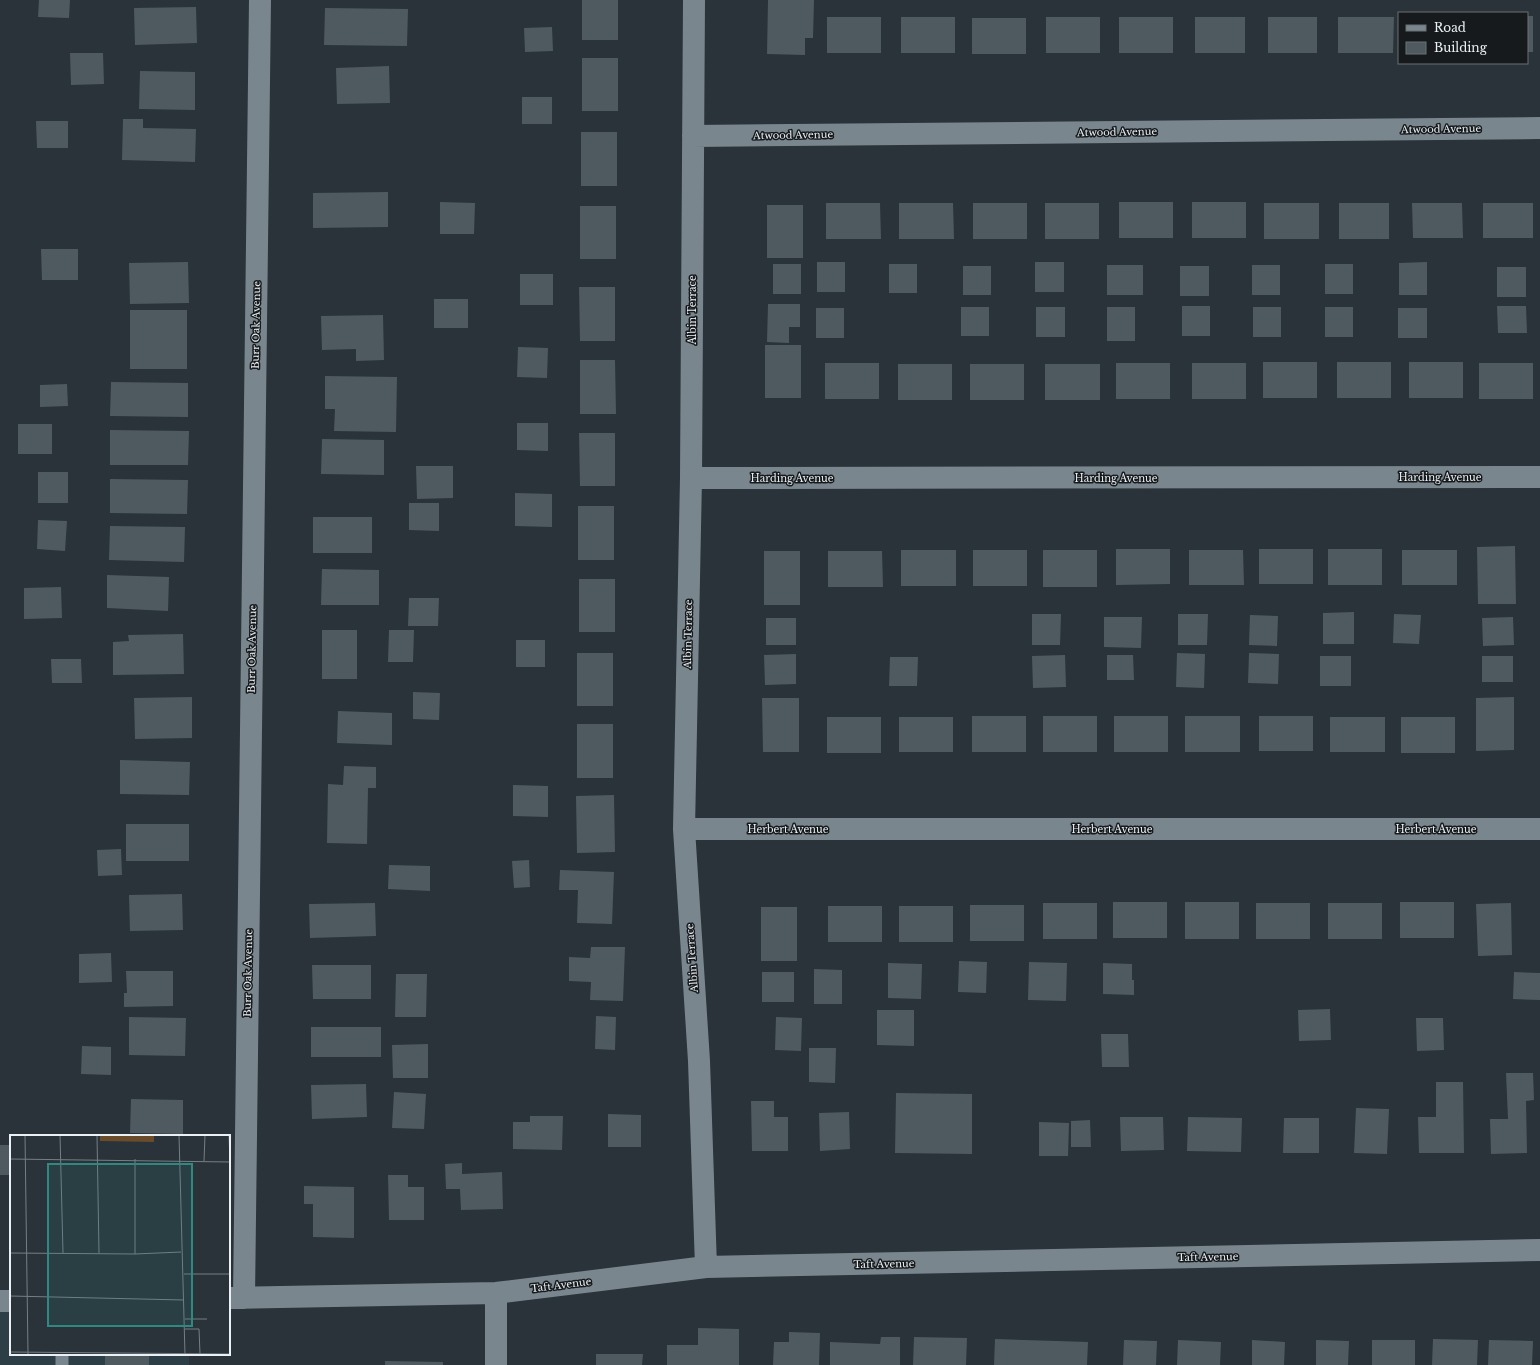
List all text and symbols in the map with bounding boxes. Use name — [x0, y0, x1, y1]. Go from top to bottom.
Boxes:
legend — [1398, 12, 1528, 64]
text: Road — [1434, 20, 1466, 35]
text: Building — [1434, 40, 1488, 55]
street label: Atwood Avenue — [1400, 122, 1481, 136]
street label: Atwood Avenue — [1076, 125, 1157, 139]
street label: Atwood Avenue — [752, 128, 833, 142]
street label: Albin Terrace — [686, 275, 699, 346]
street label: Burr Oak Avenue — [249, 281, 263, 369]
street label: Harding Avenue — [1399, 471, 1482, 484]
street label: Harding Avenue — [751, 472, 834, 485]
street label: Harding Avenue — [1075, 472, 1158, 485]
street label: Albin Terrace — [681, 599, 695, 670]
street label: Burr Oak Avenue — [245, 605, 259, 693]
street label: Herbert Avenue — [748, 823, 829, 836]
street label: Herbert Avenue — [1072, 823, 1153, 836]
street label: Herbert Avenue — [1396, 823, 1477, 836]
street label: Albin Terrace — [683, 923, 701, 994]
street label: Burr Oak Avenue — [241, 929, 255, 1017]
inset map — [10, 1135, 230, 1355]
street label: Taft Avenue — [1177, 1250, 1239, 1264]
street label: Taft Avenue — [853, 1257, 915, 1271]
street label: Taft Avenue — [530, 1275, 592, 1295]

